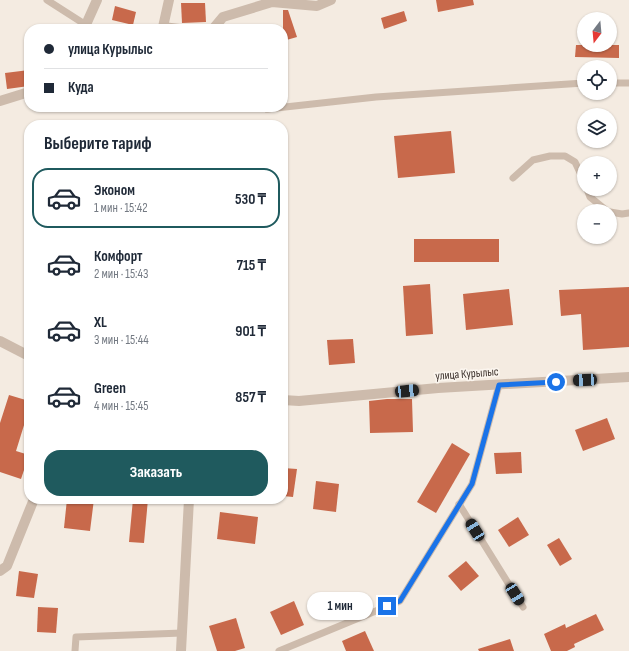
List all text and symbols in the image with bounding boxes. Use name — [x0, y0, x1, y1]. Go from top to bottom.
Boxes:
north arrow — [577, 12, 617, 52]
map controls — [577, 12, 617, 244]
text: улица Курылыс — [68, 40, 153, 59]
button: locate — [577, 60, 617, 100]
text: Куда — [68, 78, 94, 97]
button: layers — [577, 108, 617, 148]
text: Выберите тариф — [44, 133, 152, 154]
button: + — [577, 156, 617, 196]
icon: car — [46, 180, 82, 216]
text: Эконом — [94, 181, 135, 200]
text: 530 ₸ — [235, 190, 266, 209]
text: 1 мин · 15:42 — [94, 200, 148, 216]
button: − — [577, 204, 617, 244]
icon: car — [46, 246, 82, 282]
text: Комфорт — [94, 247, 143, 266]
text: 715 ₸ — [236, 256, 266, 275]
text: 2 мин · 15:43 — [94, 266, 149, 282]
icon: car — [46, 312, 82, 348]
text: XL — [94, 313, 107, 332]
text: 901 ₸ — [235, 322, 266, 341]
text: 3 мин · 15:44 — [94, 332, 149, 348]
street label: улица Курылыс — [435, 364, 499, 384]
route start — [547, 373, 565, 391]
car — [573, 373, 597, 387]
icon: car — [46, 378, 82, 414]
text: Green — [94, 379, 126, 398]
car — [394, 384, 420, 398]
text: 857 ₸ — [235, 388, 266, 407]
text: 4 мин · 15:45 — [94, 398, 148, 414]
button: Заказать — [44, 450, 268, 496]
car — [464, 517, 486, 543]
car — [504, 581, 526, 607]
callout: 1 мин — [307, 592, 373, 620]
route end — [378, 597, 396, 615]
text: 1 мин — [327, 598, 353, 614]

